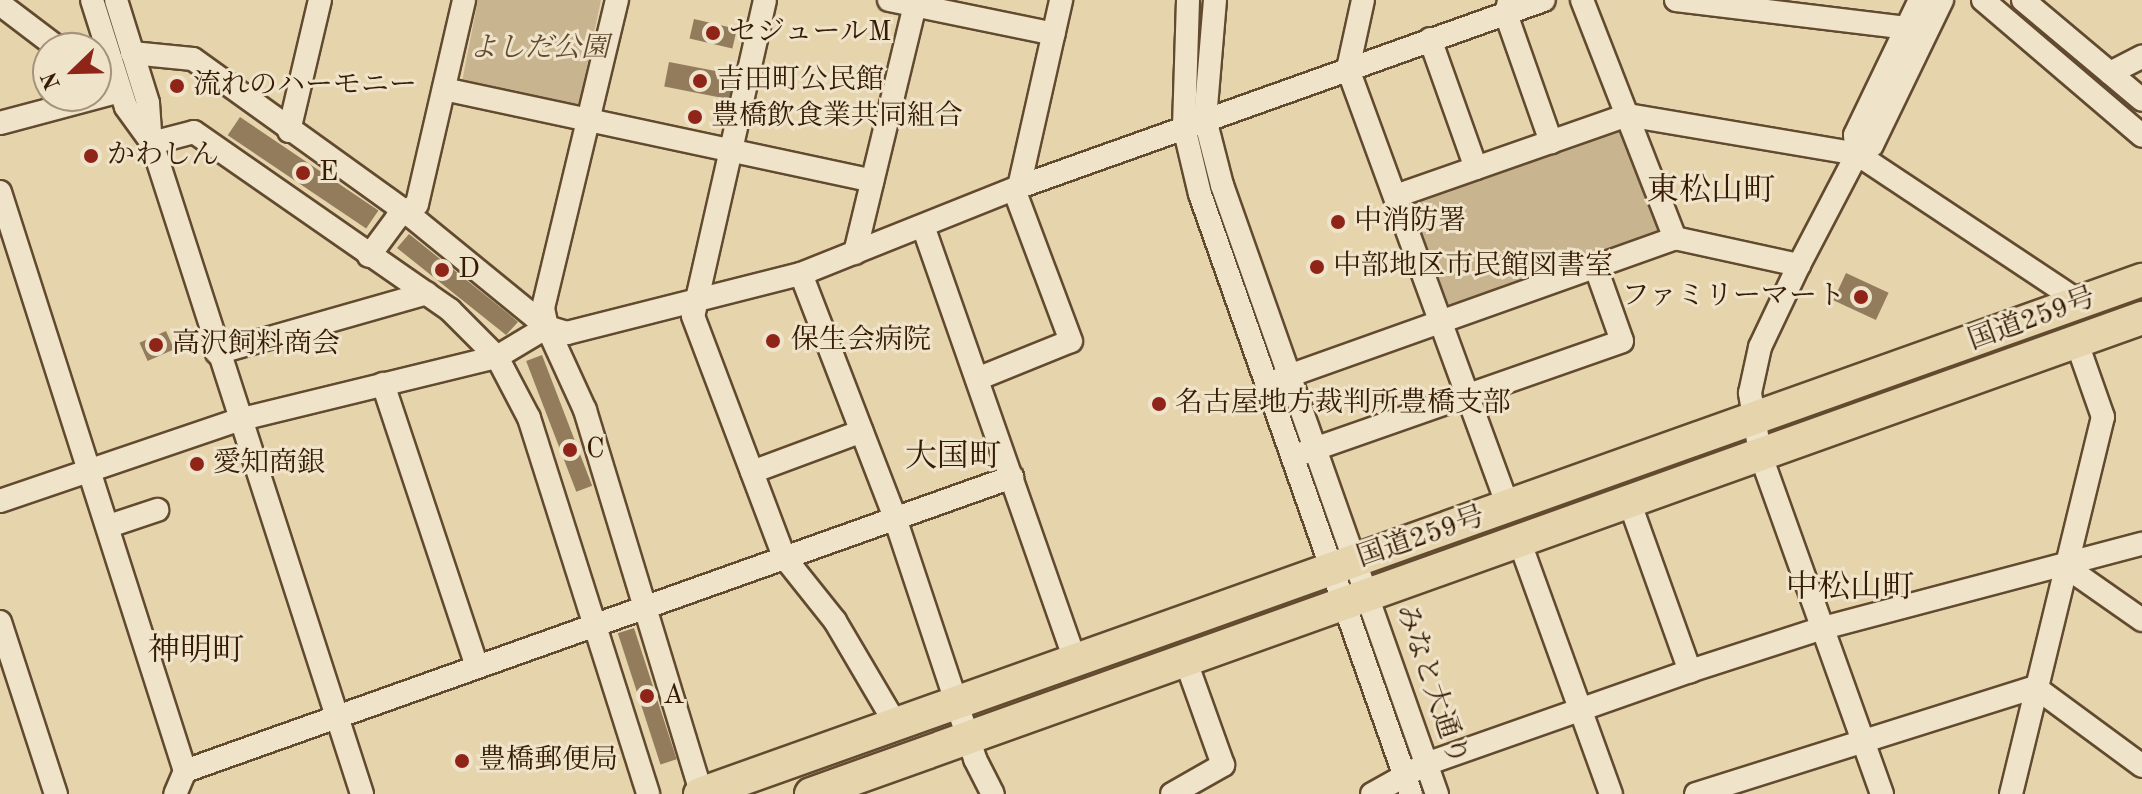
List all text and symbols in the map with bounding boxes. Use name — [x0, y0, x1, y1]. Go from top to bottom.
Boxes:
place label: セジュールM — [729, 16, 892, 50]
marker: セジュールM — [704, 24, 722, 42]
north arrow — [32, 32, 112, 112]
park label: よしだ公園 — [469, 32, 609, 66]
place label: 吉田町公民館 — [716, 64, 884, 98]
text: N — [38, 69, 65, 93]
place label: 流れのハーモニー — [193, 69, 417, 103]
marker: 吉田町公民館 — [691, 72, 709, 90]
marker: 流れのハーモニー — [168, 77, 186, 95]
place label: 豊橋飲食業共同組合 — [711, 100, 963, 134]
marker: 豊橋飲食業共同組合 — [686, 108, 704, 126]
place label: かわしん — [107, 139, 219, 173]
marker: かわしん — [82, 147, 100, 165]
place label: E — [319, 156, 338, 190]
marker: E — [294, 164, 312, 182]
district label: 東松山町 — [1647, 173, 1775, 211]
place label: 中消防署 — [1354, 205, 1466, 239]
marker: 中消防署 — [1329, 213, 1347, 231]
place label: 中部地区市民館図書室 — [1333, 250, 1613, 284]
place label: D — [458, 253, 480, 287]
marker: 中部地区市民館図書室 — [1308, 258, 1326, 276]
marker: D — [433, 261, 451, 279]
place label: ファミリーマート — [1621, 280, 1845, 314]
street label: 国道259号 — [1964, 282, 2100, 358]
marker: ファミリーマート — [1852, 288, 1870, 306]
place label: 保生会病院 — [791, 324, 931, 358]
place label: 高沢飼料商会 — [172, 328, 340, 362]
marker: 保生会病院 — [762, 330, 784, 352]
marker: 高沢飼料商会 — [147, 336, 165, 354]
place label: 名古屋地方裁判所豊橋支部 — [1175, 387, 1511, 421]
marker: 名古屋地方裁判所豊橋支部 — [1150, 395, 1168, 413]
place label: C — [586, 433, 605, 467]
district label: 大国町 — [905, 439, 1001, 477]
marker: C — [561, 441, 579, 459]
place label: 愛知商銀 — [213, 447, 325, 481]
marker: 愛知商銀 — [188, 455, 206, 473]
street label: 国道259号 — [1353, 501, 1489, 575]
district label: 中松山町 — [1786, 570, 1914, 608]
street label: みなと大通り — [1388, 600, 1474, 770]
district label: 神明町 — [148, 633, 244, 671]
place label: A — [663, 679, 684, 713]
marker: A — [638, 687, 656, 705]
place label: 豊橋郵便局 — [478, 744, 618, 778]
marker: 豊橋郵便局 — [453, 752, 471, 770]

